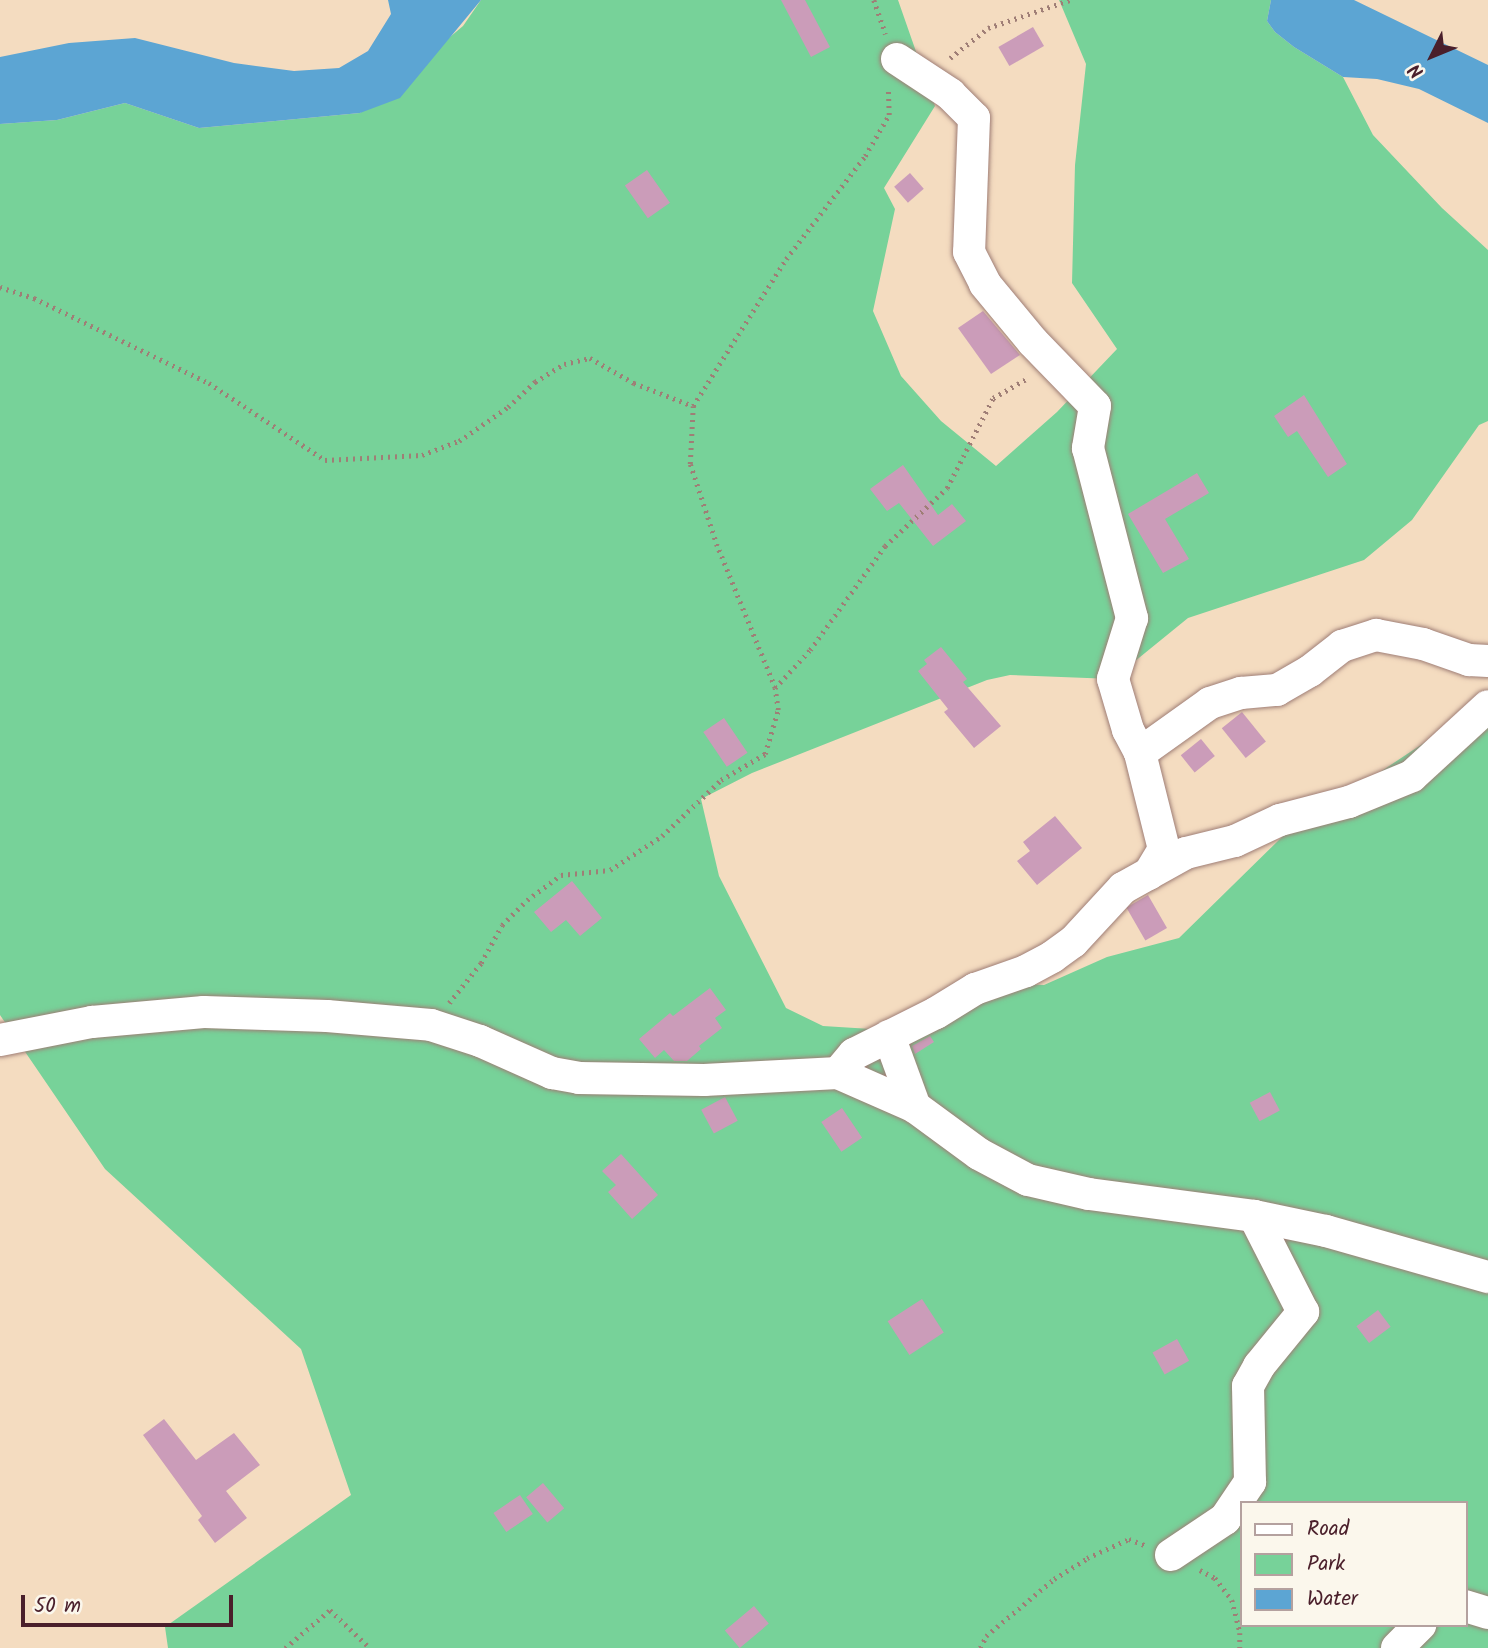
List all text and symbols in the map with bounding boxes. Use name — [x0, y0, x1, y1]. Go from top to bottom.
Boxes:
north arrow — [1397, 21, 1467, 91]
text: N — [1402, 56, 1432, 85]
legend — [1240, 1501, 1467, 1627]
text: Road — [1307, 1513, 1349, 1546]
text: Park — [1307, 1548, 1345, 1581]
scale bar — [24, 1582, 236, 1626]
text: Water — [1307, 1583, 1358, 1616]
text: 50 m — [34, 1590, 81, 1623]

